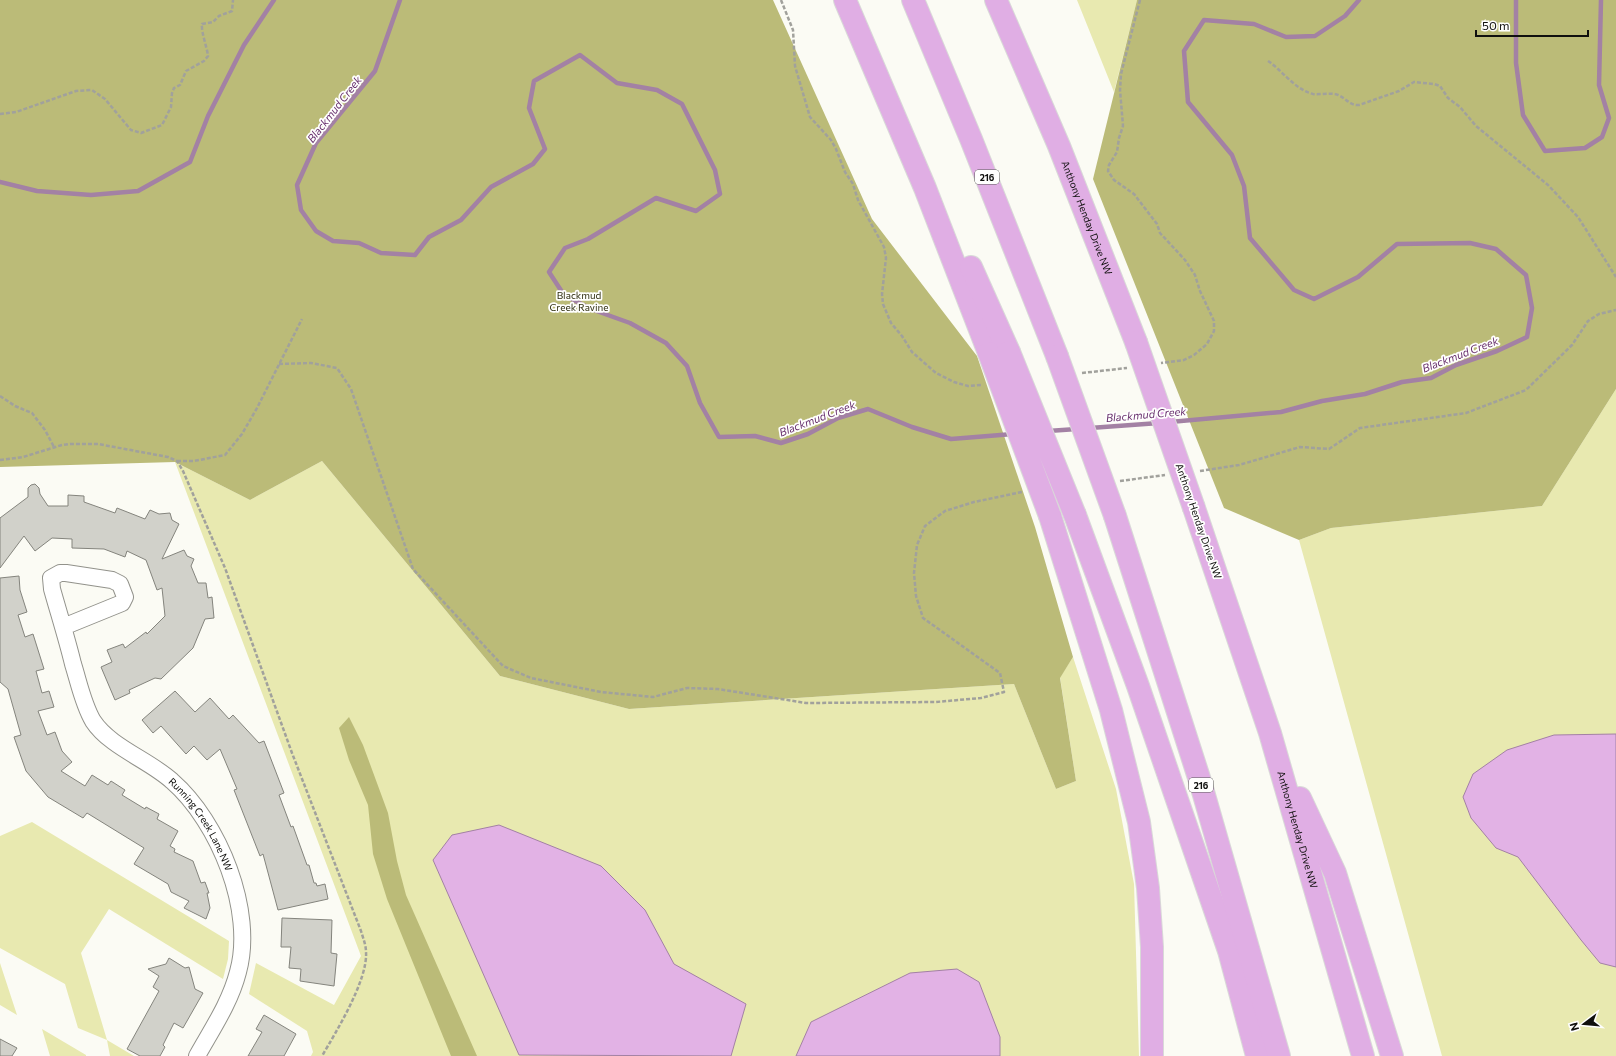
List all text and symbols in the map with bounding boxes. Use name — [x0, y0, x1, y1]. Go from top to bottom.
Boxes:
scale bar — [1476, 12, 1588, 38]
text: 50 m — [1482, 18, 1510, 32]
water label: Blackmud Creek — [304, 72, 365, 145]
street label: Anthony Henday Drive NW — [1059, 159, 1115, 276]
road number: 216 — [975, 170, 999, 184]
park label: Blackmud Creek Ravine — [549, 289, 609, 313]
water label: Blackmud Creek — [1420, 333, 1501, 375]
water label: Blackmud Creek — [777, 397, 858, 439]
water label: Blackmud Creek — [1105, 404, 1188, 424]
street label: Anthony Henday Drive NW — [1174, 462, 1224, 580]
street label: Anthony Henday Drive NW — [1275, 770, 1320, 890]
street label: Running Creek Lane NW — [166, 775, 235, 873]
road number: 216 — [1189, 778, 1213, 792]
north arrow — [1564, 1004, 1604, 1044]
text: N — [1567, 1021, 1581, 1033]

